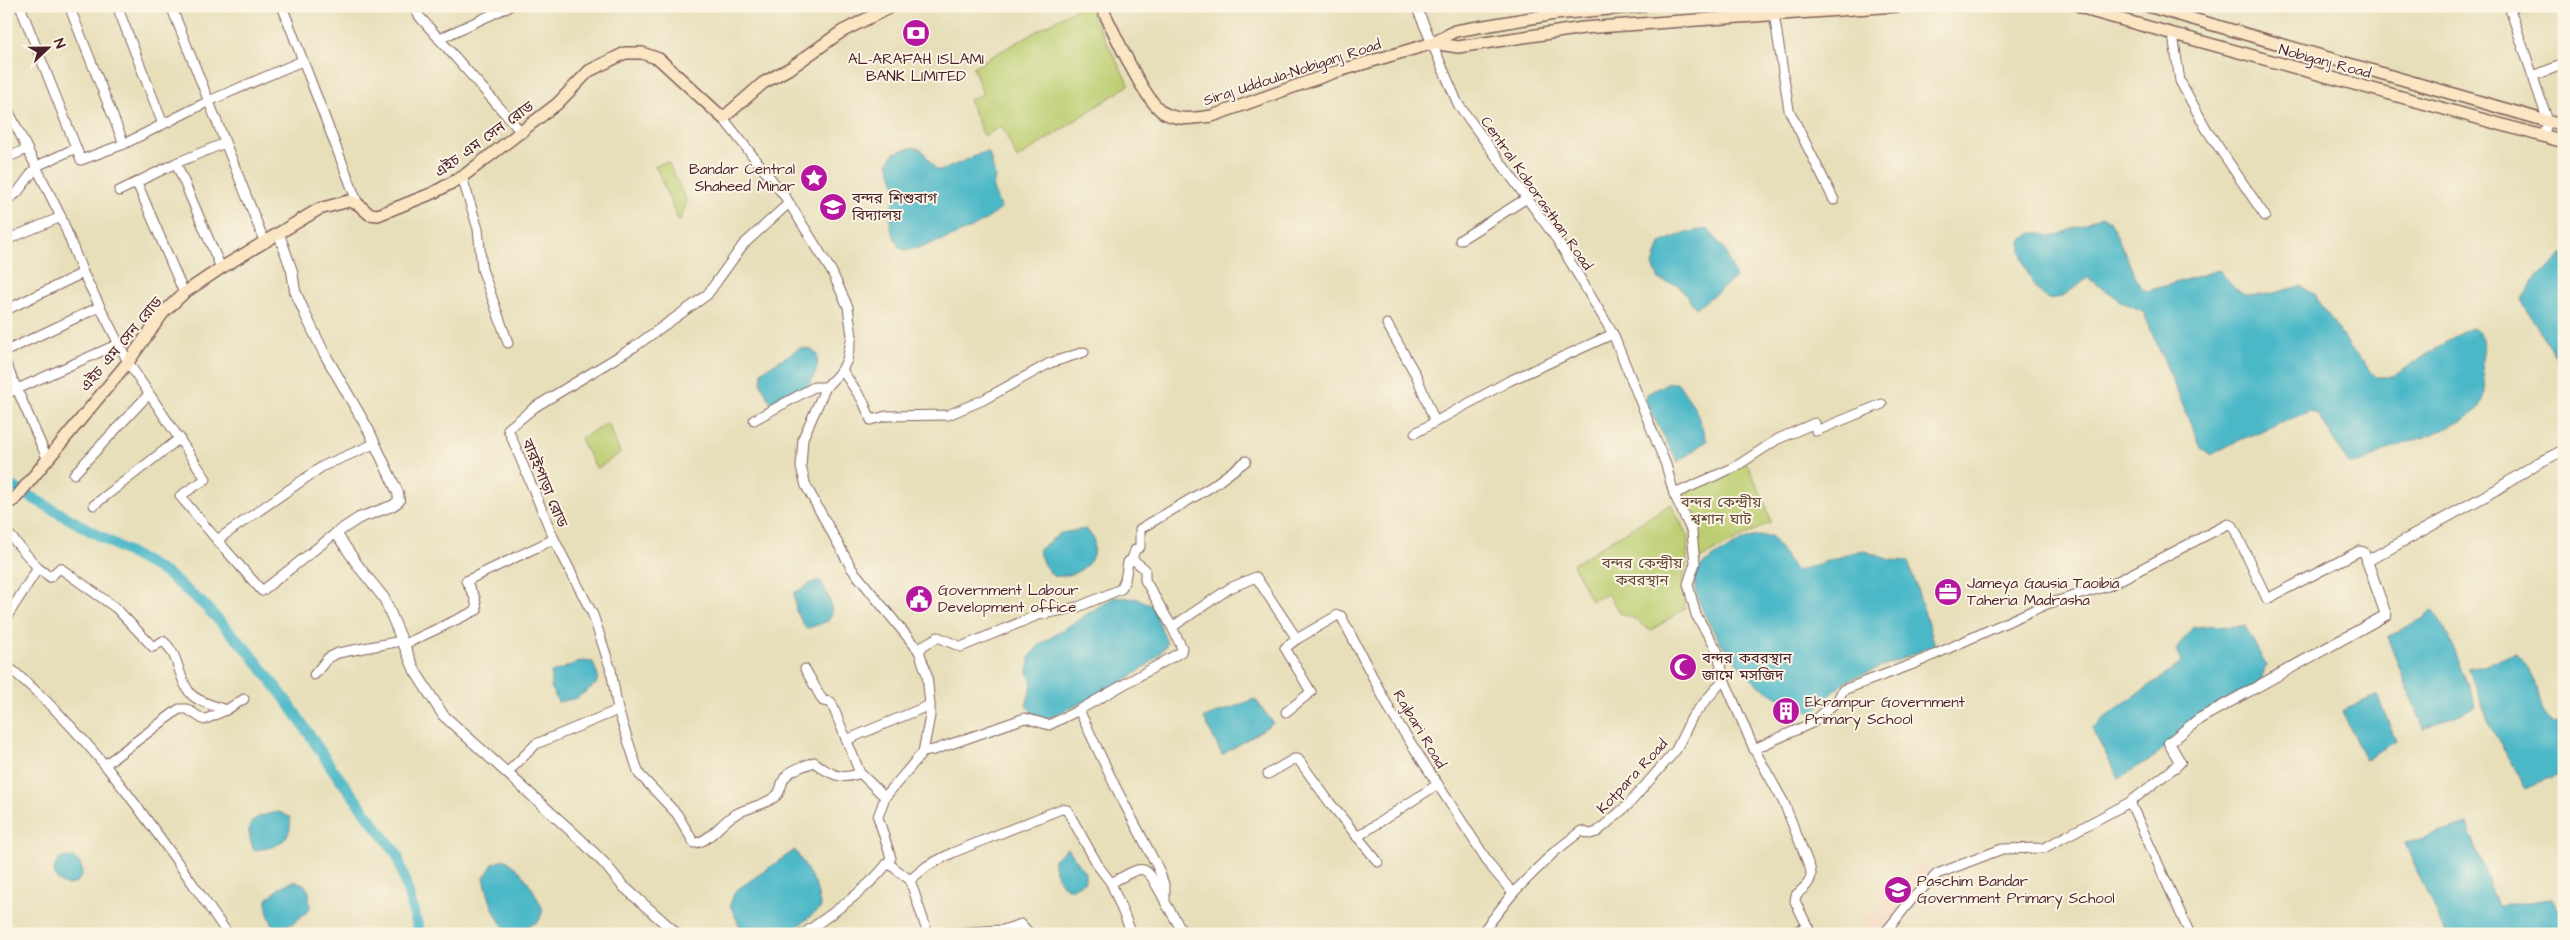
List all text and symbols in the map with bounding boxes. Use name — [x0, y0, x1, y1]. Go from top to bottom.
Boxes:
bank icon: AL-ARAFAH ISLAMI BANK LIMITED — [901, 18, 931, 48]
north arrow — [22, 22, 72, 72]
street label: Siraj Uddoula-Nobiganj Road — [1201, 34, 1384, 112]
text: N — [48, 36, 70, 52]
street label: Nobiganj Road — [2276, 39, 2374, 85]
place label: AL-ARAFAH ISLAMI BANK LIMITED — [848, 49, 984, 87]
street label: এইচ এম সেন রোড — [430, 96, 538, 183]
street label: Central Koborasthan Road — [1475, 112, 1598, 275]
place label: Bandar Central Shaheed Minar — [689, 159, 795, 197]
place icon: Bandar Central Shaheed Minar — [799, 163, 829, 193]
place label: বন্দর শিশুবাগ বিদ্যালয় — [851, 188, 937, 226]
school or university icon: বন্দর শিশুবাগ বিদ্যালয় — [818, 192, 848, 222]
street label: এইচ এম সেন রোড — [75, 292, 168, 396]
street label: বারইপাড়া রোড — [516, 435, 573, 531]
park label: বন্দর কেন্দ্রীয় শ্বশান ঘাট — [1680, 492, 1762, 530]
park label: বন্দর কেন্দ্রীয় কবরস্থান — [1601, 553, 1683, 591]
place label: Jameya Gausia Taoibia Taheria Madrasha — [1967, 573, 2120, 611]
office icon: Jameya Gausia Taoibia Taheria Madrasha — [1933, 577, 1963, 607]
place label: Government Labour Development office — [938, 580, 1079, 618]
public building icon: Government Labour Development office — [904, 584, 934, 614]
place label: বন্দর কবরস্থান জামে মসজিদ — [1701, 648, 1793, 686]
mosque icon: বন্দর কবরস্থান জামে মসজিদ — [1668, 652, 1698, 682]
street label: Rajbari Road — [1388, 686, 1451, 773]
place label: Ekrampur Government Primary School — [1805, 692, 1965, 731]
building icon: Ekrampur Government Primary School — [1771, 696, 1801, 726]
street label: Kotpara Road — [1592, 734, 1673, 819]
place label: Paschim Bandar Government Primary School — [1917, 871, 2115, 910]
school or university icon: Paschim Bandar Government Primary School — [1883, 875, 1913, 905]

